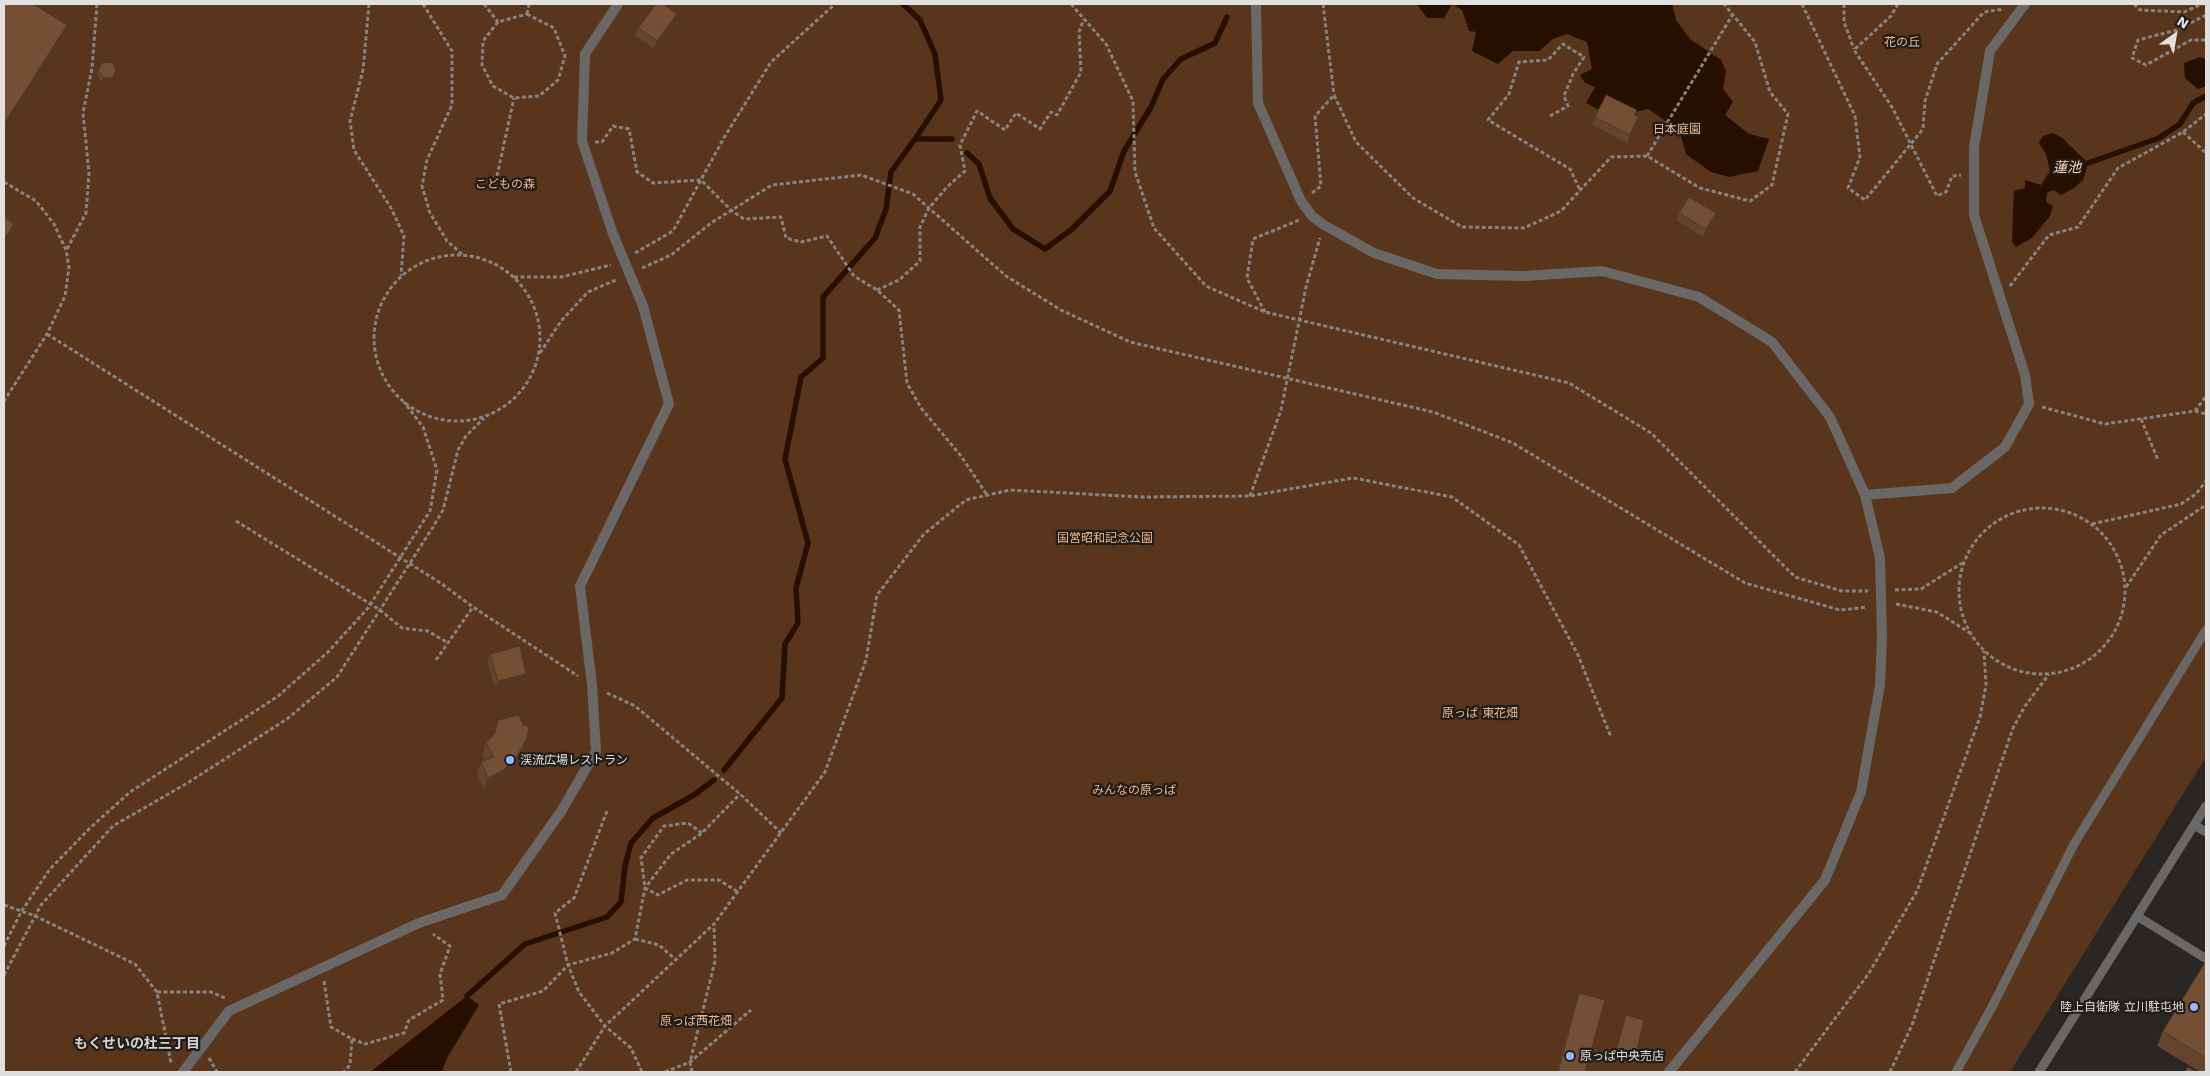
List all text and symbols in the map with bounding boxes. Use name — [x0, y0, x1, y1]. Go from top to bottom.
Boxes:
north arrow — [2150, 10, 2200, 60]
text: N — [2174, 13, 2192, 32]
park label: 花の丘 — [1884, 35, 1920, 49]
park label: 日本庭園 — [1653, 122, 1701, 136]
water label: 蓮池 — [2053, 160, 2081, 176]
park label: こどもの森 — [475, 177, 535, 191]
park label: 国営昭和記念公園 — [1057, 531, 1153, 545]
park label: 原っぱ 東花畑 — [1442, 706, 1518, 720]
place label: 渓流広場レストラン — [520, 753, 628, 767]
marker: 渓流広場レストラン — [504, 754, 516, 766]
park label: みんなの原っぱ — [1092, 783, 1176, 797]
place label: 陸上自衛隊 立川駐屯地 — [2060, 1000, 2184, 1014]
marker: 陸上自衛隊 立川駐屯地 — [2188, 1001, 2200, 1013]
park label: 原っぱ西花畑 — [660, 1014, 732, 1028]
district label: もくせいの杜三丁目 — [74, 1036, 200, 1052]
place label: 原っぱ中央売店 — [1580, 1049, 1664, 1063]
marker: 原っぱ中央売店 — [1564, 1050, 1576, 1062]

